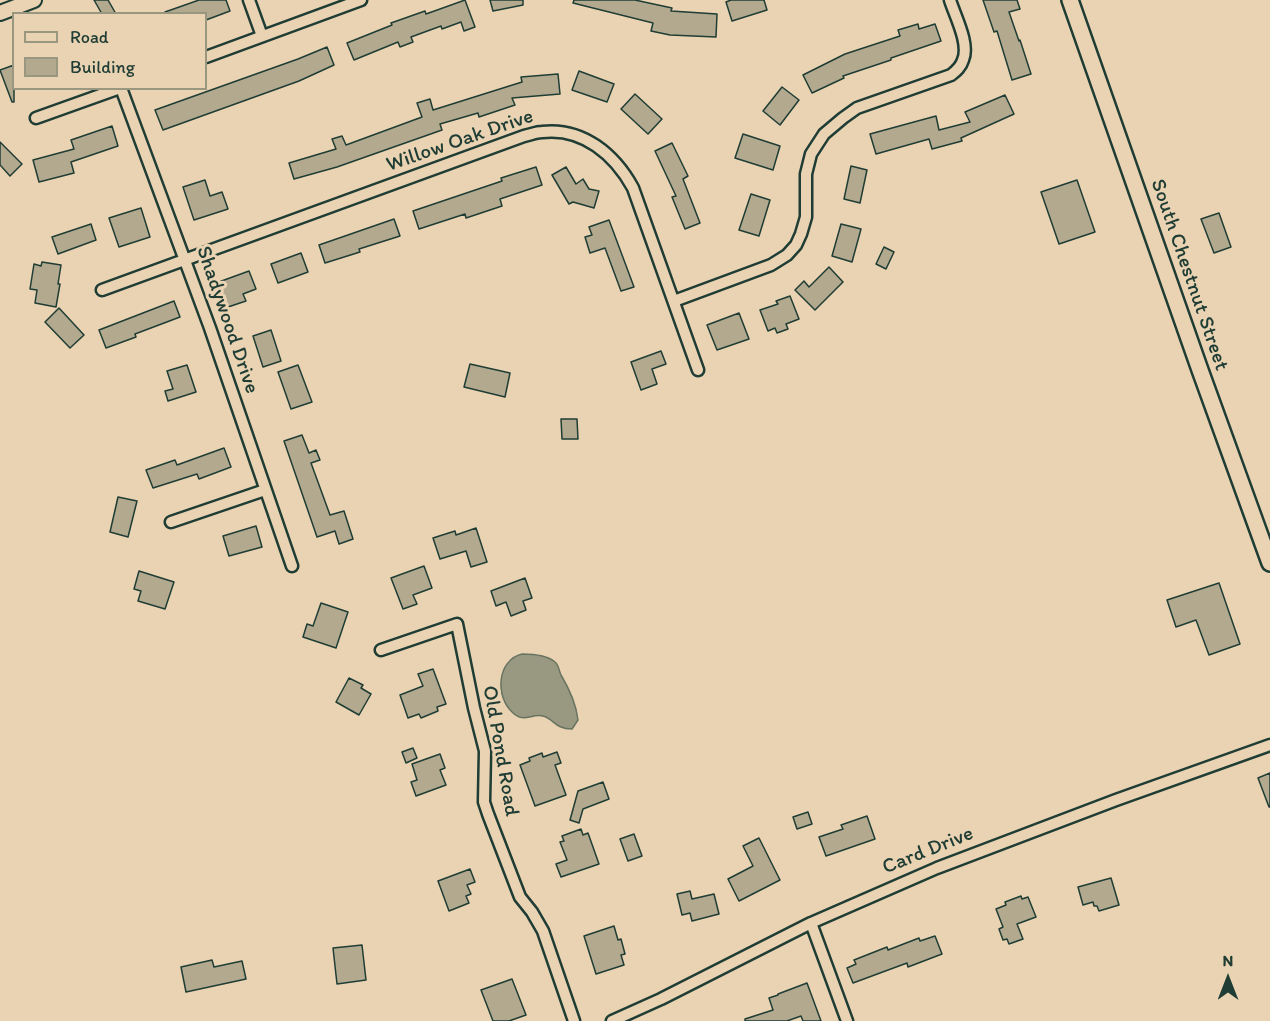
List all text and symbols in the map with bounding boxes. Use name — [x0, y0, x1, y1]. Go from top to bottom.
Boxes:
legend — [12, 12, 207, 90]
text: Road — [70, 26, 109, 48]
text: Building — [70, 56, 135, 78]
street label: Willow Oak Drive — [383, 104, 537, 178]
street label: South Chestnut Street — [1144, 176, 1234, 374]
street label: Shadywood Drive — [190, 243, 264, 397]
street label: Old Pond Road — [476, 684, 524, 818]
street label: Card Drive — [879, 821, 977, 881]
north arrow — [1198, 949, 1258, 1009]
text: N — [1223, 951, 1233, 970]

